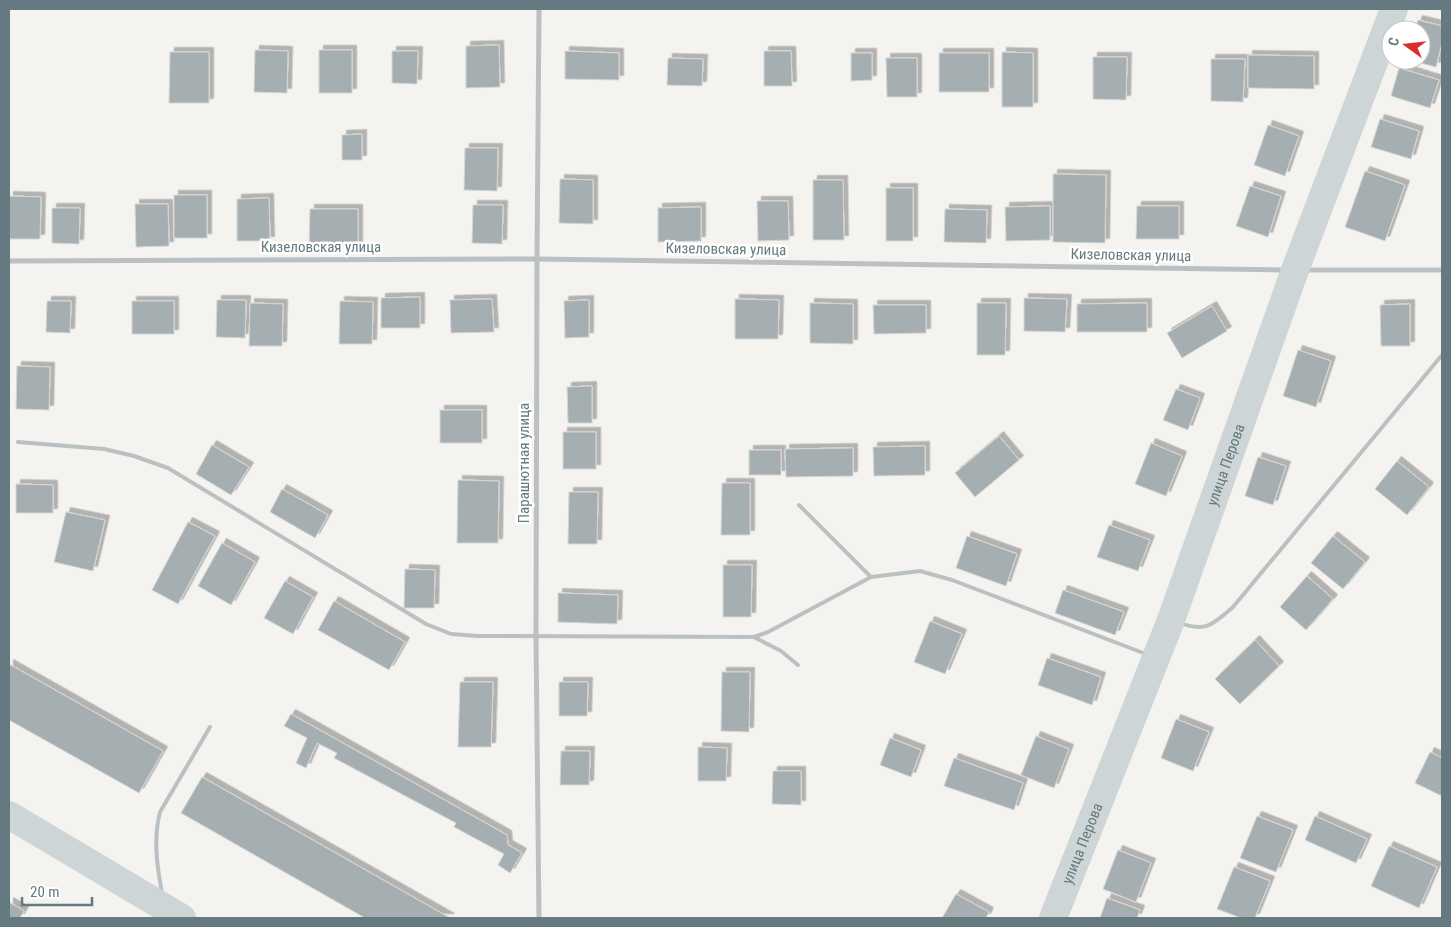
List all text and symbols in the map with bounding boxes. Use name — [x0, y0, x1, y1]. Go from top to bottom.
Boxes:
north arrow — [1381, 20, 1431, 70]
text: С — [1385, 36, 1402, 48]
street label: Кизеловская улица — [261, 238, 381, 256]
street label: Кизеловская улица — [666, 239, 786, 259]
street label: Кизеловская улица — [1071, 245, 1191, 265]
street label: Парашютная улица — [515, 403, 533, 523]
street label: улица Перова — [1203, 422, 1249, 508]
street label: улица Перова — [1058, 800, 1107, 887]
scale bar — [22, 874, 92, 906]
text: 20 m — [30, 883, 60, 901]

